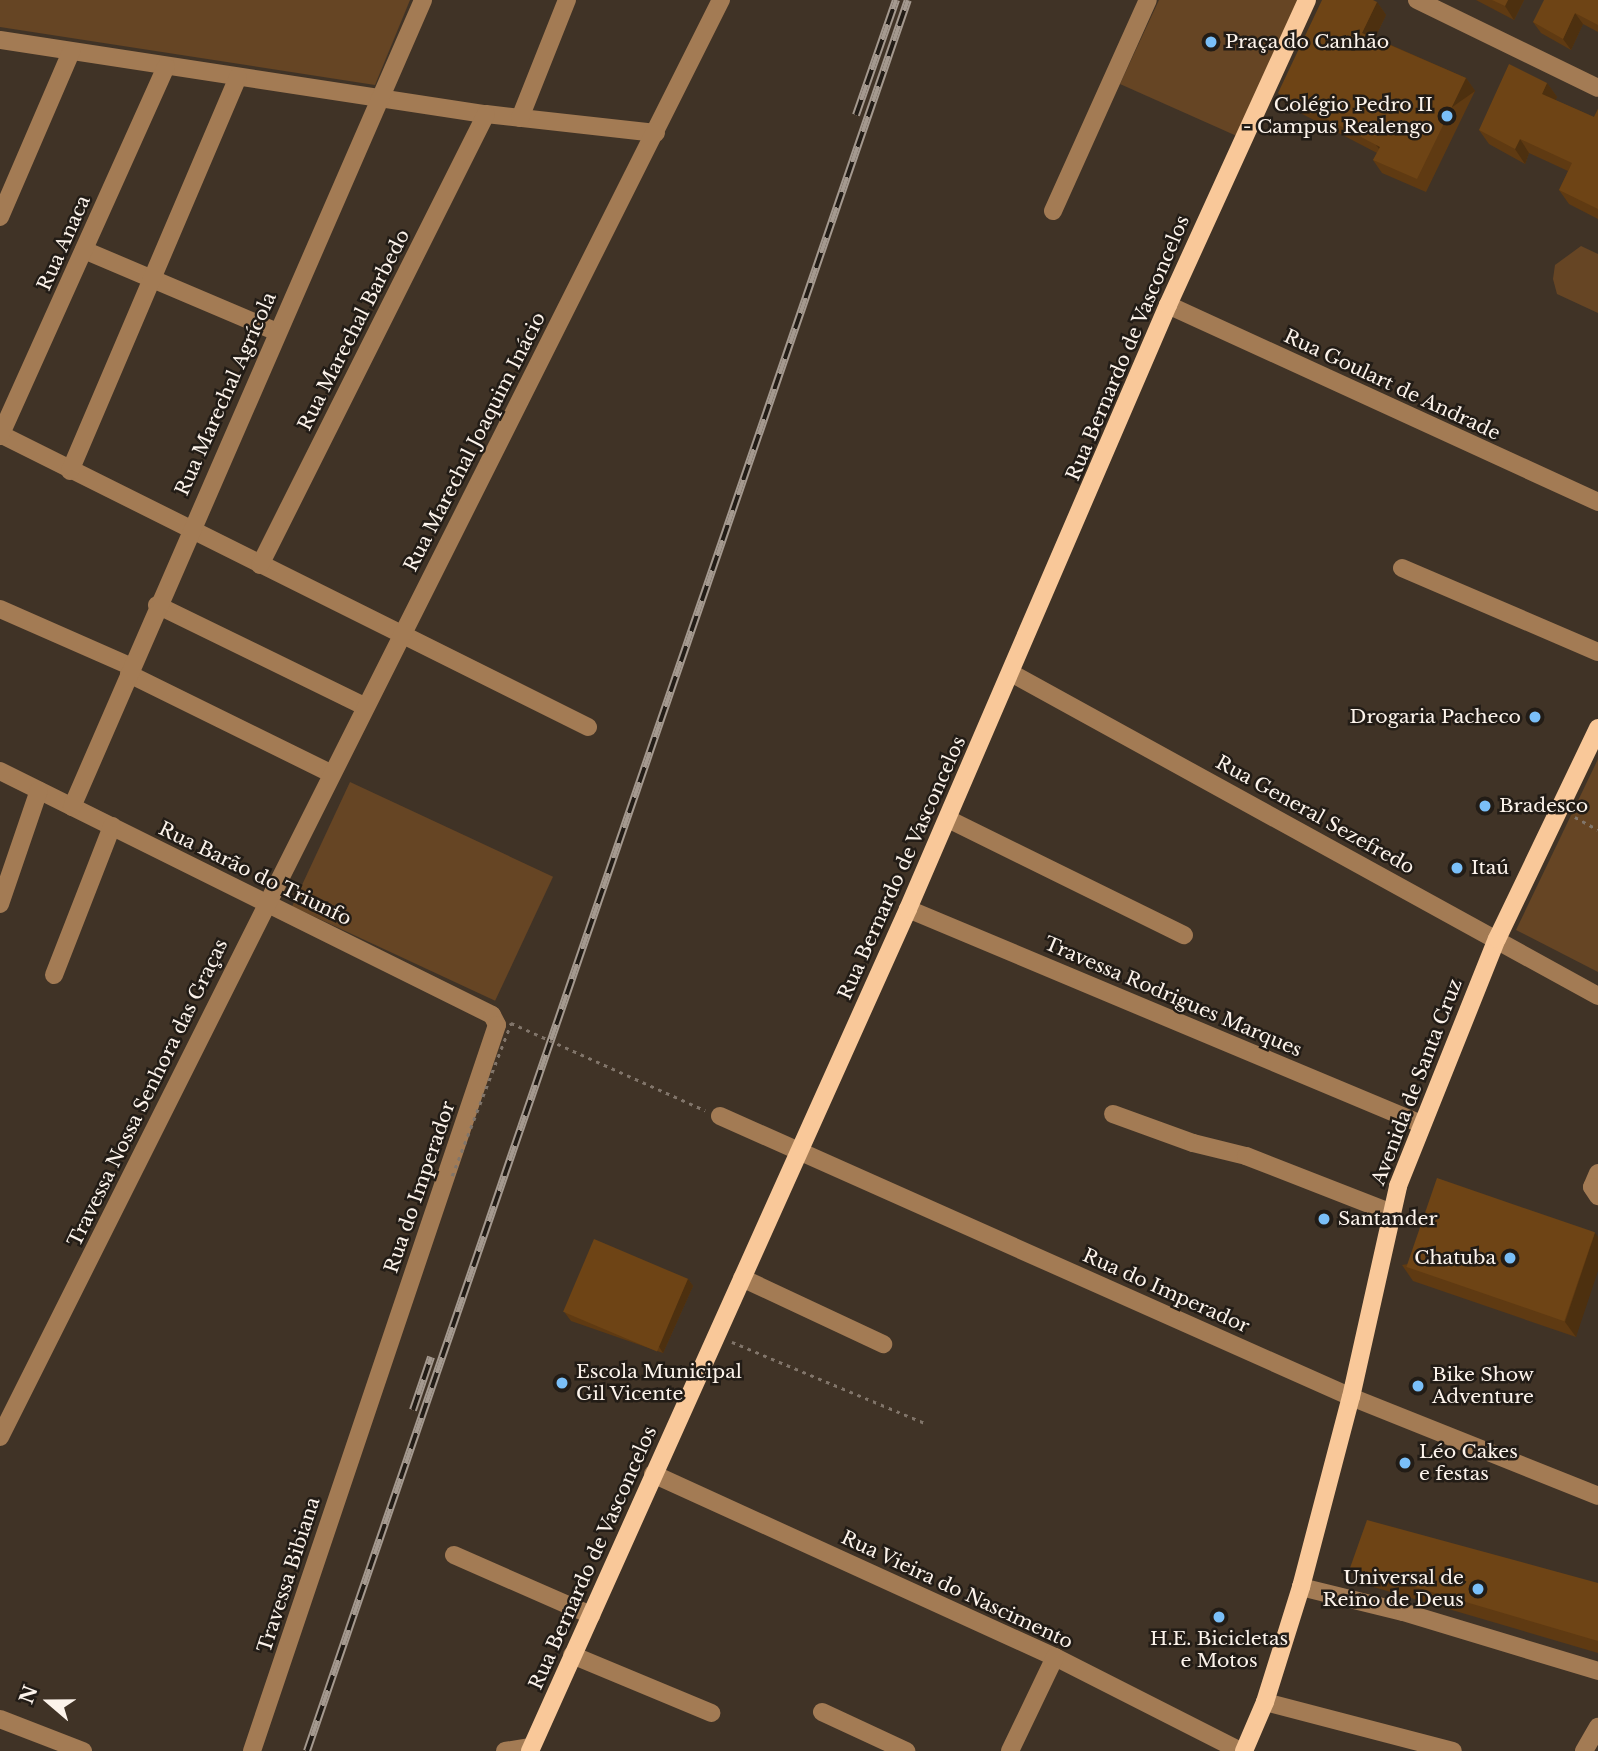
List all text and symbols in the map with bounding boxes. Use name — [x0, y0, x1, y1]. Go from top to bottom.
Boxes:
place label: Praça do Canhão — [1225, 31, 1389, 53]
marker: Praça do Canhão — [1203, 34, 1219, 50]
place label: Colégio Pedro II - Campus Realengo — [1243, 94, 1433, 138]
marker: Colégio Pedro II - Campus Realengo — [1439, 108, 1455, 124]
street label: Rua Anaca — [33, 191, 95, 295]
street label: Rua Bernardo de Vasconcelos — [1061, 212, 1195, 484]
street label: Rua Marechal Barbedo — [293, 226, 415, 434]
street label: Rua Marechal Agrícola — [171, 288, 281, 500]
street label: Rua Marechal Joaquim Inácio — [399, 309, 551, 575]
street label: Rua Goulart de Andrade — [1280, 325, 1504, 445]
place label: Drogaria Pacheco — [1349, 706, 1521, 728]
marker: Drogaria Pacheco — [1527, 709, 1543, 725]
street label: Rua Bernardo de Vasconcelos — [833, 732, 971, 1004]
street label: Rua General Sezefredo — [1212, 751, 1418, 879]
place label: Bradesco — [1499, 795, 1588, 817]
marker: Bradesco — [1477, 798, 1493, 814]
street label: Rua Barão do Triunfo — [155, 817, 355, 931]
place label: Itaú — [1471, 857, 1509, 879]
marker: Itaú — [1449, 860, 1465, 876]
street label: Travessa Rodrigues Marques — [1041, 932, 1305, 1062]
street label: Travessa Nossa Senhora das Graças — [63, 935, 233, 1251]
street label: Avenida de Santa Cruz — [1367, 975, 1467, 1189]
street label: Rua do Imperador — [380, 1098, 460, 1276]
place label: Santander — [1338, 1208, 1437, 1230]
marker: Santander — [1316, 1211, 1332, 1227]
street label: Rua do Imperador — [1079, 1244, 1253, 1338]
place label: Chatuba — [1414, 1247, 1496, 1269]
marker: Chatuba — [1502, 1250, 1518, 1266]
place label: Escola Municipal Gil Vicente — [576, 1361, 742, 1405]
place label: Bike Show Adventure — [1432, 1364, 1534, 1408]
marker: Escola Municipal Gil Vicente — [554, 1375, 570, 1391]
marker: Bike Show Adventure — [1410, 1378, 1426, 1394]
street label: Rua Bernardo de Vasconcelos — [524, 1422, 662, 1694]
place label: Léo Cakes e festas — [1419, 1441, 1518, 1485]
marker: Léo Cakes e festas — [1397, 1455, 1413, 1471]
street label: Travessa Bibiana — [253, 1494, 325, 1656]
street label: Rua Vieira do Nascimento — [837, 1526, 1077, 1654]
place label: Universal de Reino de Deus — [1323, 1567, 1464, 1611]
marker: Universal de Reino de Deus — [1470, 1581, 1486, 1597]
marker: H.E. Bicicletas e Motos — [1211, 1609, 1227, 1625]
place label: H.E. Bicicletas e Motos — [1150, 1628, 1288, 1672]
north arrow — [14, 1667, 84, 1737]
text: N — [15, 1682, 43, 1707]

